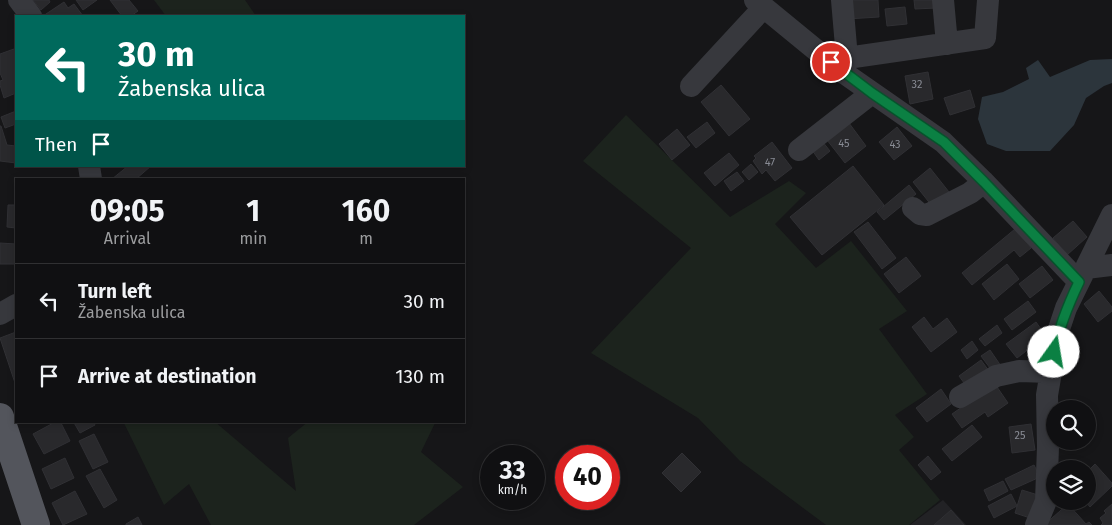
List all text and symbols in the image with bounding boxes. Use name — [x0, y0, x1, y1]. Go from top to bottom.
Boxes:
text: 30 m — [118, 33, 195, 75]
icon: left — [35, 35, 100, 100]
pin — [810, 41, 852, 83]
icon: arrive — [817, 48, 845, 76]
text: Žabenska ulica — [118, 75, 266, 102]
house number: 32 — [912, 78, 922, 91]
icon: arrive — [87, 130, 115, 158]
text: Then — [35, 133, 77, 156]
house number: 45 — [838, 137, 850, 150]
house number: 43 — [889, 138, 901, 151]
house number: 47 — [765, 156, 775, 169]
text: 09:05 — [90, 193, 165, 229]
text: 1 — [246, 193, 260, 229]
text: 160 — [342, 193, 390, 229]
text: Arrival — [104, 229, 151, 248]
text: min — [239, 229, 267, 248]
text: m — [359, 229, 373, 248]
text: Turn left — [78, 280, 152, 303]
icon: left — [35, 287, 63, 315]
text: 30 m — [404, 290, 445, 313]
text: Žabenska ulica — [78, 303, 186, 322]
position arrow — [1027, 325, 1079, 377]
icon: arrive — [35, 362, 63, 390]
text: Arrive at destination — [78, 365, 257, 388]
text: 130 m — [395, 365, 445, 388]
map controls — [1046, 400, 1096, 510]
button: search — [1046, 400, 1096, 450]
house number: 25 — [1015, 429, 1026, 442]
speed limit sign: 40 — [555, 445, 620, 510]
text: 33 — [499, 456, 526, 486]
button: layers — [1046, 460, 1096, 510]
text: km/h — [498, 483, 527, 497]

